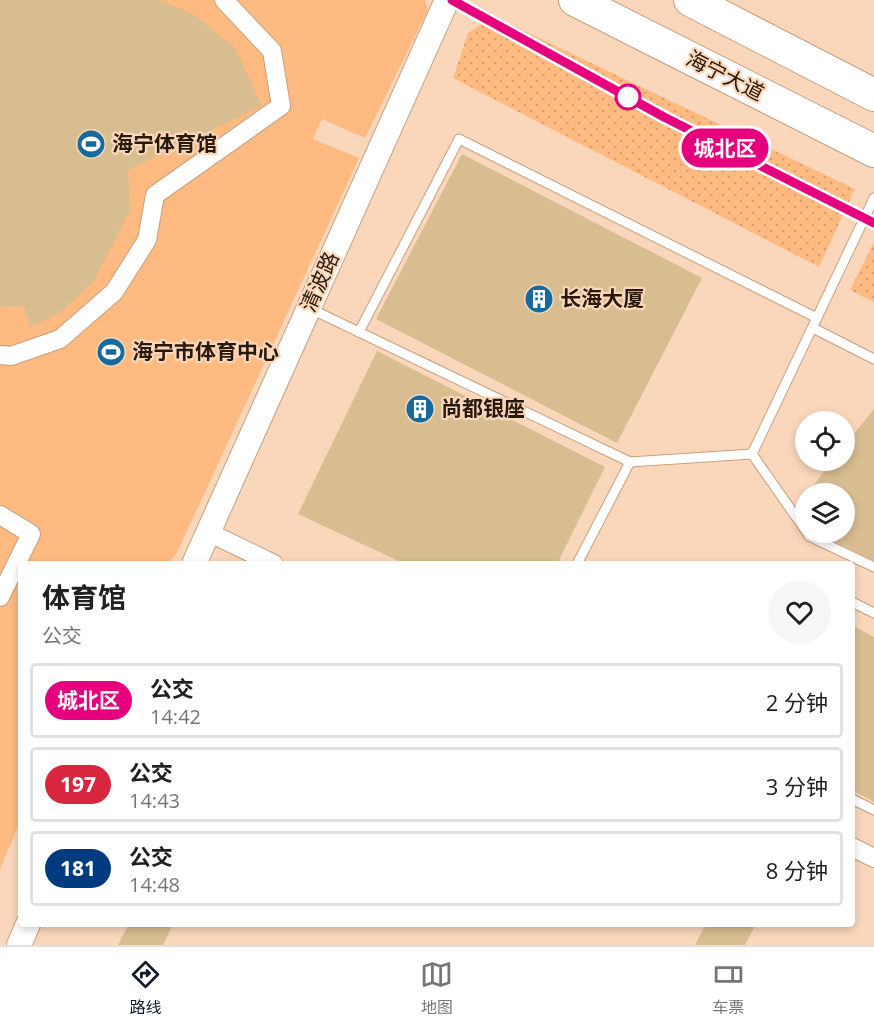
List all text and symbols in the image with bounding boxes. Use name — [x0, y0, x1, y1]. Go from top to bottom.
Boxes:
street label: 海宁大道 — [682, 44, 769, 107]
unlabelled marker — [615, 84, 641, 110]
sports icon: 海宁体育馆 — [75, 128, 107, 160]
line badge: 城北区 — [690, 128, 760, 168]
place label: 海宁体育馆 — [112, 129, 217, 157]
text: 城北区 — [694, 134, 757, 162]
street label: 清波路 — [293, 247, 345, 316]
building icon: 长海大厦 — [523, 283, 555, 315]
place label: 长海大厦 — [560, 284, 644, 312]
sports icon: 海宁市体育中心 — [95, 336, 127, 368]
place label: 海宁市体育中心 — [132, 337, 279, 365]
building icon: 尚都银座 — [404, 393, 436, 425]
place label: 尚都银座 — [441, 394, 525, 422]
map controls — [795, 411, 855, 543]
button: locate — [795, 411, 855, 471]
button: layers — [795, 483, 855, 543]
text: 体育馆 — [42, 578, 126, 616]
button: heart — [768, 581, 831, 644]
text: 公交 — [42, 622, 82, 649]
text: 公交 — [150, 673, 194, 703]
text: 城北区 — [57, 686, 120, 714]
text: 2 分钟 — [766, 687, 828, 717]
text: 14:42 — [150, 703, 201, 730]
text: 公交 — [129, 757, 173, 787]
text: 197 — [60, 770, 96, 798]
text: 3 分钟 — [766, 771, 828, 801]
text: 14:43 — [129, 787, 180, 814]
text: 公交 — [129, 841, 173, 871]
text: 181 — [60, 854, 96, 882]
text: 8 分钟 — [766, 855, 828, 885]
text: 14:48 — [129, 871, 180, 898]
tab: 路线 — [129, 958, 162, 1018]
tab: 地图 — [420, 958, 453, 1018]
tab: 车票 — [712, 958, 745, 1018]

